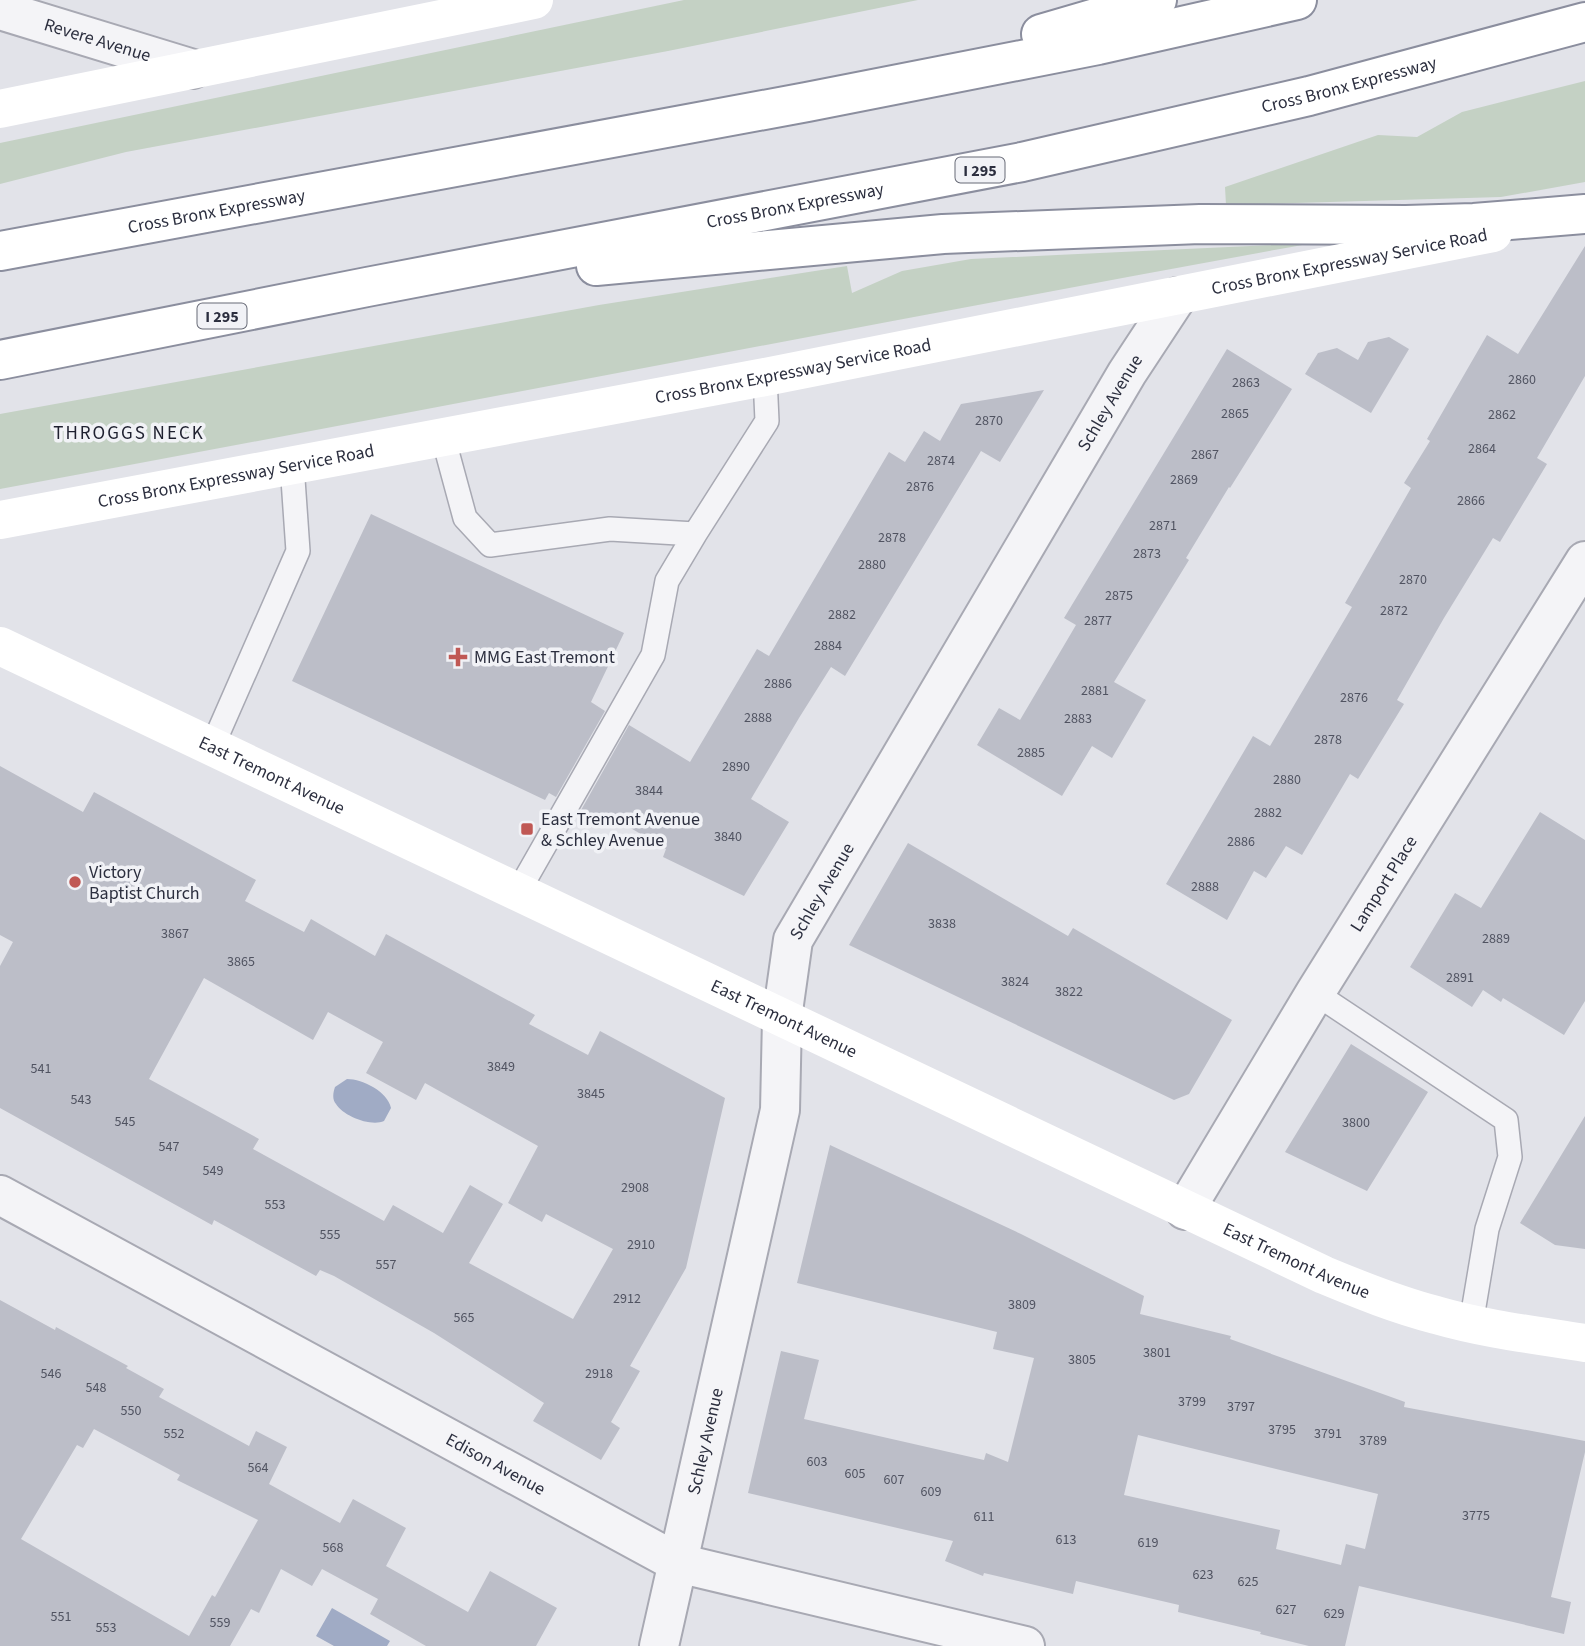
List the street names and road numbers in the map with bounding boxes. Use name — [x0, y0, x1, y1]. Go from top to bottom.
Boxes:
street label: Revere Avenue — [41, 12, 154, 68]
street label: Cross Bronx Expressway — [1259, 50, 1440, 120]
road number: I 295 — [956, 158, 1004, 182]
street label: Cross Bronx Expressway — [704, 177, 887, 235]
street label: Cross Bronx Expressway — [126, 183, 308, 240]
street label: Cross Bronx Expressway Service Road — [1209, 222, 1490, 301]
road number: I 295 — [198, 304, 246, 328]
street label: Cross Bronx Expressway Service Road — [653, 332, 933, 410]
street label: Schley Avenue — [1072, 350, 1149, 456]
street label: Cross Bronx Expressway Service Road — [96, 438, 376, 514]
street label: East Tremont Avenue — [194, 730, 349, 821]
street label: Lamport Place — [1344, 831, 1423, 937]
street label: Schley Avenue — [784, 838, 861, 945]
street label: East Tremont Avenue — [707, 973, 861, 1064]
street label: East Tremont Avenue — [1219, 1217, 1374, 1305]
street label: Schley Avenue — [682, 1385, 730, 1497]
street label: Edison Avenue — [441, 1427, 550, 1502]

